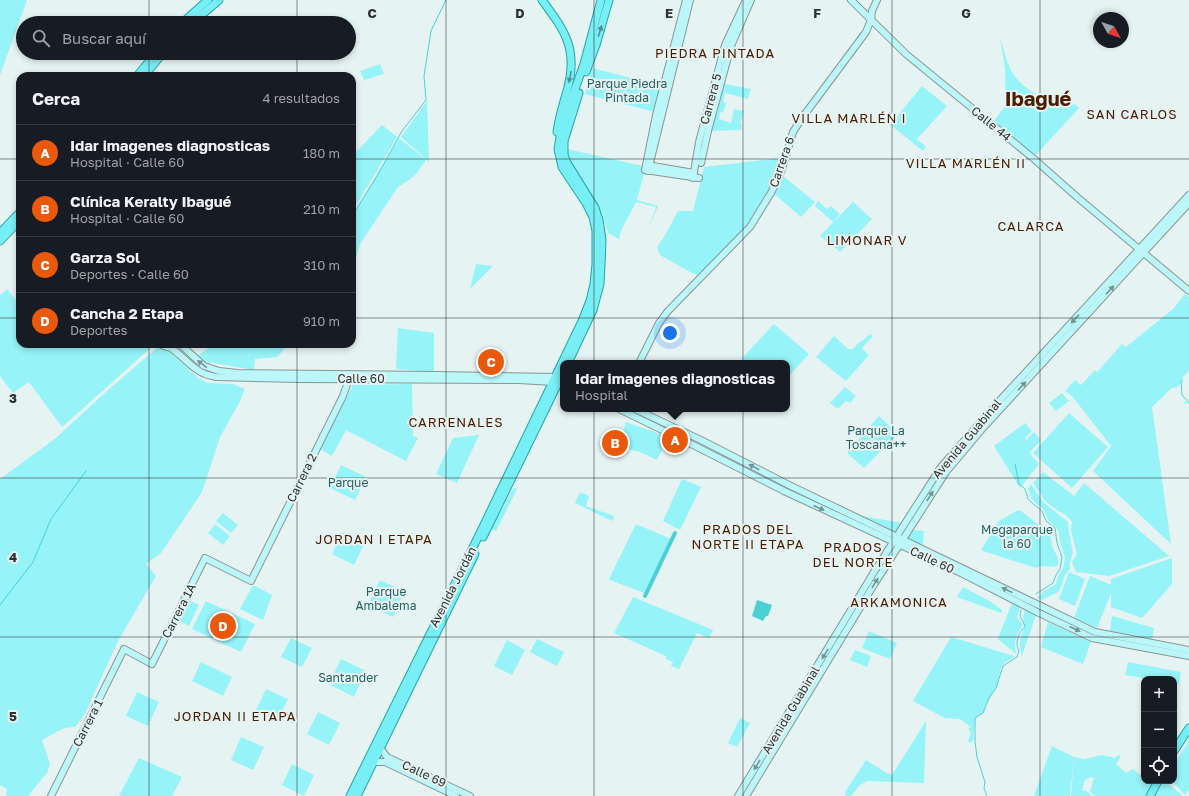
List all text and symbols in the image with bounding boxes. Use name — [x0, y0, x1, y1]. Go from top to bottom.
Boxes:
text: C — [367, 5, 377, 21]
text: D — [515, 5, 525, 21]
text: E — [665, 5, 673, 21]
text: F — [813, 5, 821, 21]
text: G — [961, 5, 971, 21]
north arrow — [1093, 12, 1129, 48]
search box — [16, 16, 356, 60]
one-way arrow — [597, 24, 603, 36]
icon: search — [30, 27, 52, 49]
text: Buscar aquí — [62, 29, 146, 47]
district label: PIEDRA PINTADA — [655, 45, 775, 61]
one-way arrow — [567, 71, 573, 83]
street label: Carrera 5 — [696, 72, 725, 126]
park label: Parque Piedra Pintada — [587, 76, 667, 105]
district label: Ibagué — [1005, 86, 1072, 110]
text: Cerca — [32, 88, 80, 109]
text: 4 resultados — [262, 90, 340, 106]
street label: Calle 44 — [968, 103, 1014, 144]
district label: SAN CARLOS — [1087, 106, 1178, 122]
district label: VILLA MARLÉN I — [791, 110, 907, 126]
street label: Carrera 6 — [766, 134, 797, 189]
text: Idar imagenes diagnosticas — [70, 136, 270, 154]
text: A — [40, 145, 50, 161]
text: 180 m — [303, 145, 340, 161]
text: Hospital · Calle 60 — [70, 154, 184, 170]
district label: VILLA MARLÉN II — [906, 155, 1026, 171]
text: Clínica Keralty Ibagué — [70, 192, 231, 210]
text: B — [40, 201, 50, 217]
text: 210 m — [303, 201, 340, 217]
text: Hospital · Calle 60 — [70, 210, 184, 226]
district label: CALARCA — [998, 218, 1064, 234]
district label: LIMONAR V — [827, 232, 907, 248]
text: Garza Sol — [70, 248, 140, 266]
text: C — [40, 257, 50, 273]
text: 310 m — [303, 257, 340, 273]
text: Deportes · Calle 60 — [70, 266, 189, 282]
one-way arrow — [1106, 285, 1115, 295]
text: Cancha 2 Etapa — [70, 304, 183, 322]
text: D — [40, 313, 50, 329]
text: 910 m — [303, 313, 340, 329]
one-way arrow — [1071, 314, 1080, 323]
text: Deportes — [70, 322, 127, 338]
your location — [660, 323, 680, 343]
pin: C — [478, 347, 504, 377]
one-way arrow — [197, 360, 208, 368]
popup — [560, 360, 790, 412]
text: Idar imagenes diagnosticas — [575, 369, 775, 387]
street label: Calle 60 — [337, 371, 385, 386]
one-way arrow — [1018, 380, 1027, 391]
text: Hospital — [575, 387, 628, 403]
text: 3 — [9, 390, 17, 406]
street label: Avenida Guabinal — [929, 396, 1004, 482]
district label: CARRENALES — [408, 414, 504, 430]
park label: Parque La Toscana++ — [846, 423, 906, 452]
pin: A — [662, 425, 688, 455]
pin: B — [602, 428, 628, 458]
street label: Carrera 2 — [283, 451, 320, 505]
one-way arrow — [749, 464, 760, 470]
park label: Parque — [328, 475, 368, 490]
one-way arrow — [927, 490, 934, 502]
one-way arrow — [813, 505, 825, 511]
district label: PRADOS DEL NORTE II ETAPA — [692, 521, 804, 552]
park label: Megaparque la 60 — [981, 522, 1053, 551]
district label: JORDAN I ETAPA — [315, 531, 433, 547]
district label: PRADOS DEL NORTE — [813, 539, 893, 570]
street label: Calle 60 — [908, 543, 957, 576]
street label: Avenida Jordán — [426, 544, 479, 630]
text: 4 — [9, 549, 17, 565]
one-way arrow — [871, 578, 879, 588]
street label: Carrera 1A — [158, 581, 199, 641]
park label: Parque Ambalema — [356, 584, 416, 613]
one-way arrow — [1001, 587, 1013, 593]
district label: ARKAMONICA — [850, 594, 948, 610]
pin: D — [210, 611, 236, 641]
one-way arrow — [1069, 627, 1081, 633]
one-way arrow — [821, 649, 829, 659]
street label: Avenida Guabinal — [758, 663, 823, 756]
park label: Santander — [318, 670, 378, 685]
map controls — [1141, 676, 1177, 784]
button: + — [1141, 676, 1177, 712]
street label: Carrera 1 — [69, 696, 106, 749]
text: 5 — [9, 708, 17, 724]
district label: JORDAN II ETAPA — [174, 708, 296, 724]
button: − — [1141, 712, 1177, 748]
button: locate — [1141, 748, 1177, 784]
street label: Calle 69 — [400, 757, 449, 790]
one-way arrow — [754, 759, 761, 771]

